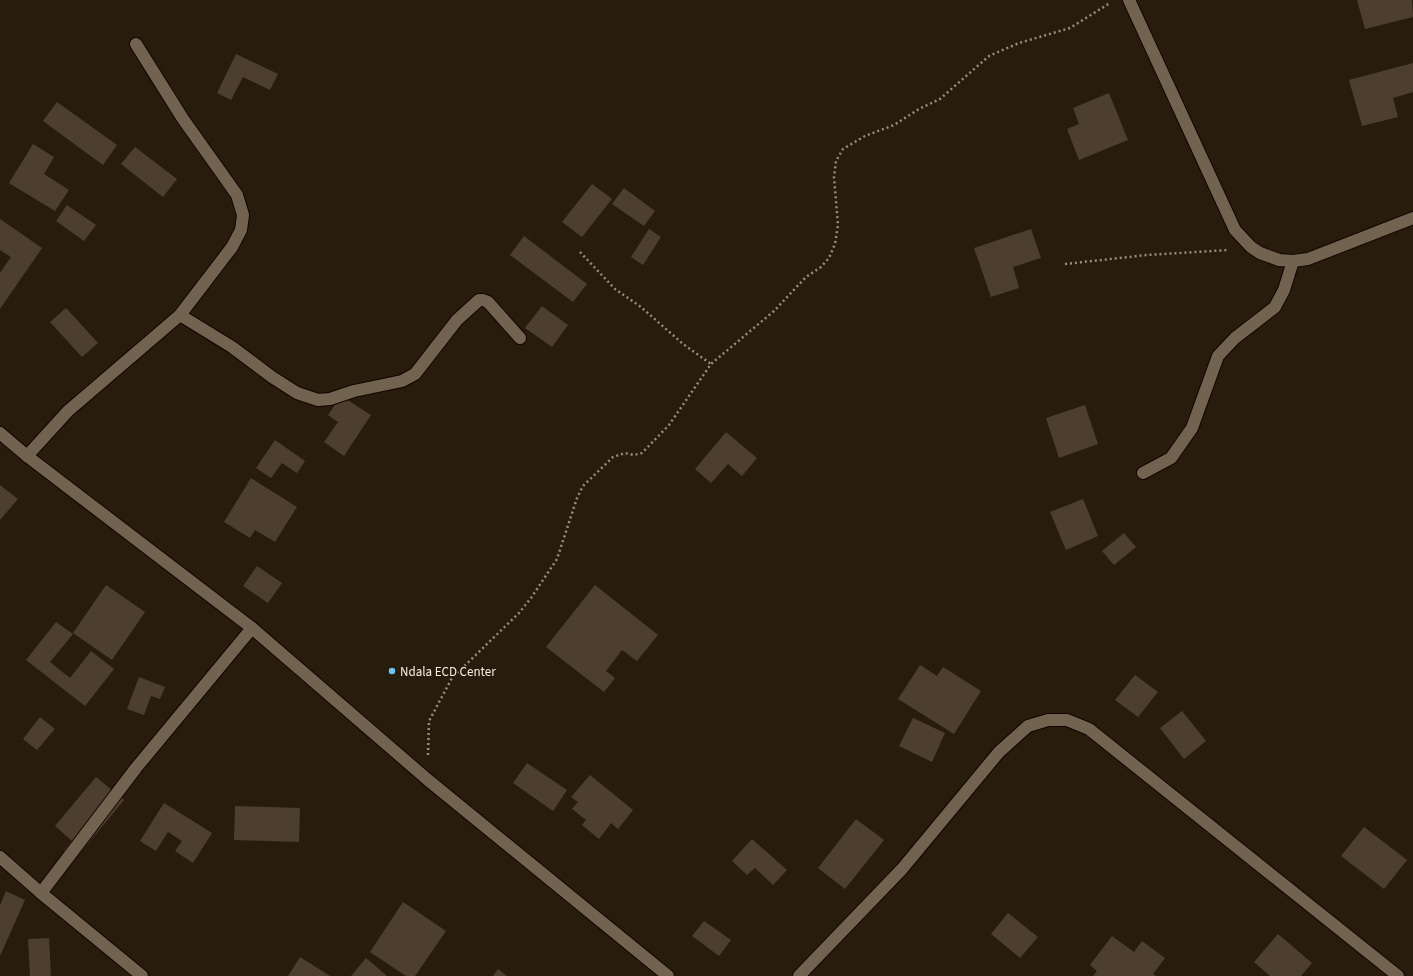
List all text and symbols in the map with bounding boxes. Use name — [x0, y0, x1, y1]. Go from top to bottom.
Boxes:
place label: Ndala ECD Center — [400, 663, 496, 681]
marker: Ndala ECD Center — [387, 666, 397, 676]

